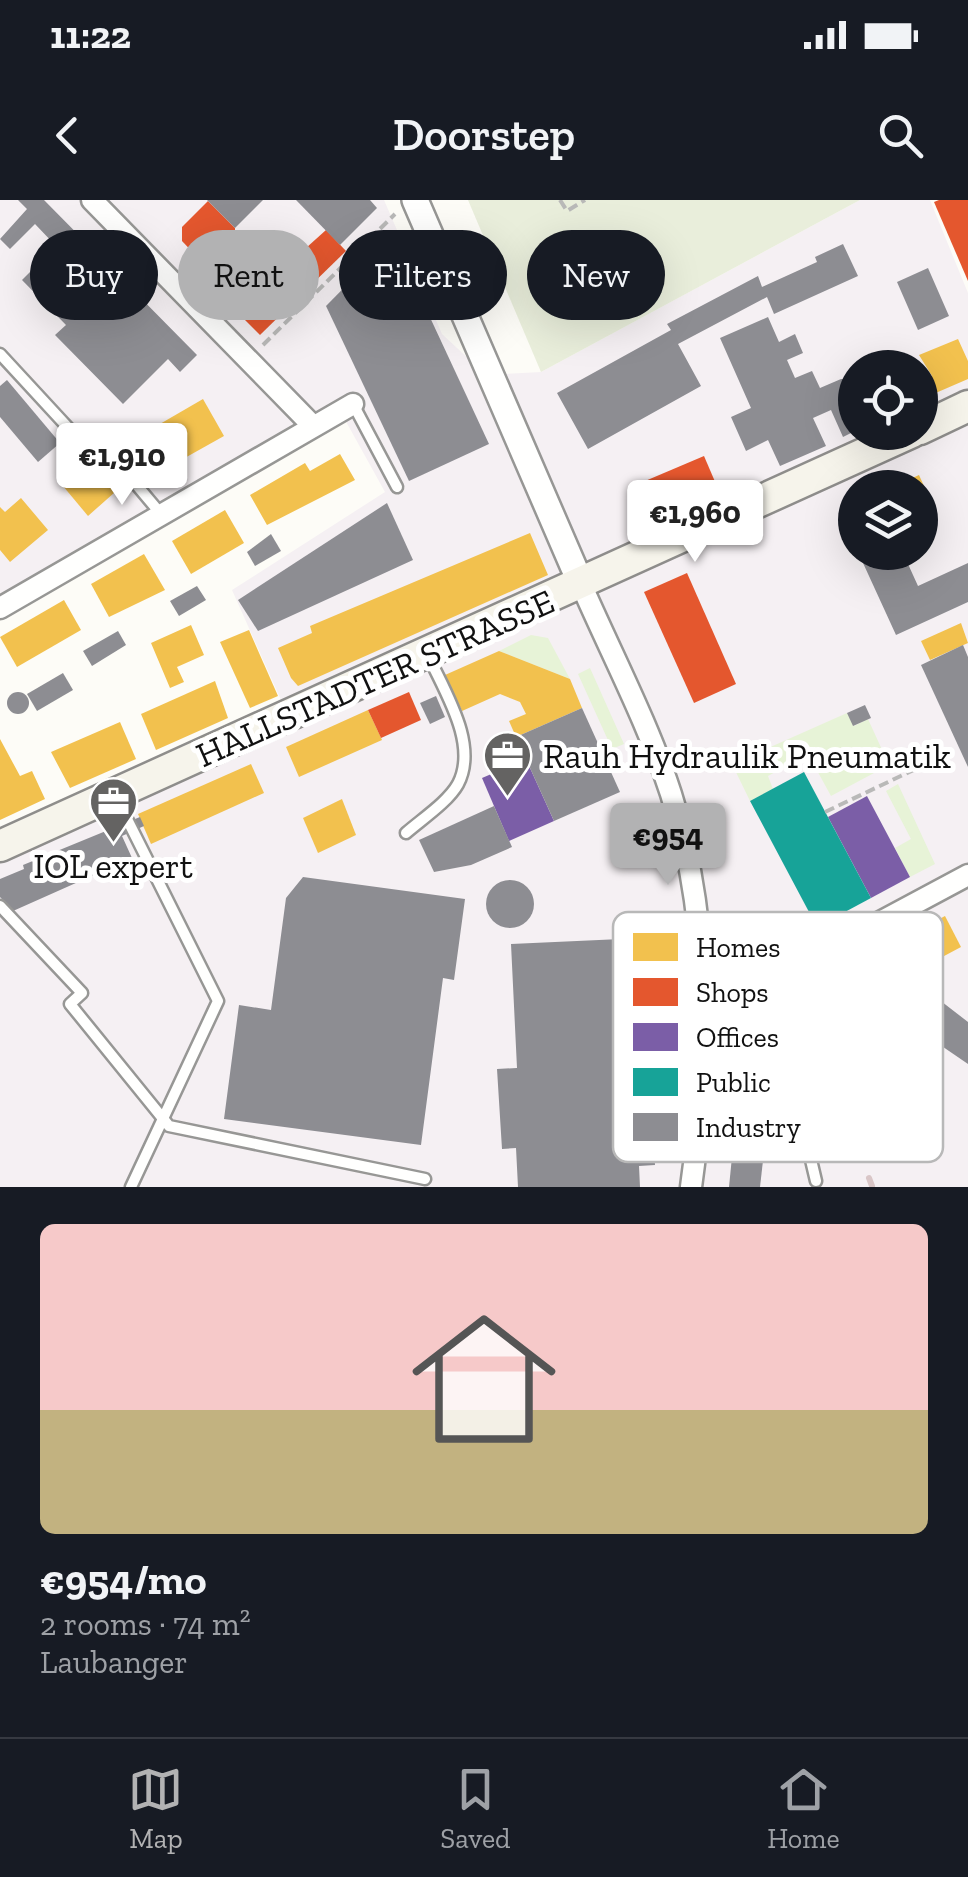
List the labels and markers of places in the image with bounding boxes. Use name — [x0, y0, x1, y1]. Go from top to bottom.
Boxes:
pin: €1,910 — [41, 423, 203, 508]
pin: €1,960 — [614, 480, 776, 565]
office icon: Rauh Hydraulik Pneumatik — [482, 730, 534, 798]
place label: Rauh Hydraulik Pneumatik — [543, 735, 951, 777]
office icon: IOL expert — [87, 776, 139, 844]
pin: €954 — [609, 803, 727, 888]
place label: IOL expert — [33, 845, 193, 887]

